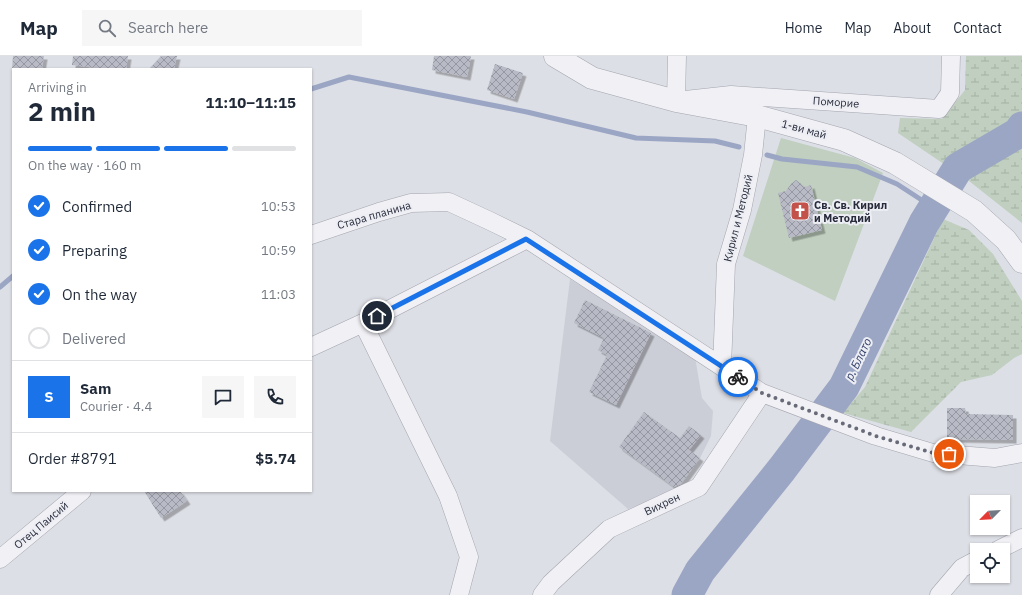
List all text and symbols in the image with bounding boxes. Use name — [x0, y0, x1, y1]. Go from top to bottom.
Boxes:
search box — [82, 10, 362, 46]
text: Map — [20, 16, 58, 40]
icon: search — [96, 17, 118, 39]
text: Search here — [128, 18, 208, 37]
text: Home — [785, 19, 822, 37]
text: Map — [844, 19, 871, 37]
text: About — [893, 19, 931, 37]
text: Contact — [953, 19, 1002, 37]
text: Arriving in — [28, 79, 87, 96]
text: 11:10–11:15 — [205, 93, 296, 112]
street label: Поморие — [812, 93, 860, 111]
text: 2 min — [28, 94, 96, 128]
street label: 1-ви май — [780, 116, 828, 142]
text: On the way · 160 m — [28, 157, 141, 174]
street label: Кирил и Методий — [720, 173, 756, 263]
icon: check — [28, 195, 50, 217]
text: Confirmed — [62, 197, 132, 216]
text: 10:53 — [261, 198, 296, 215]
street label: Стара планина — [335, 198, 413, 232]
place label: Св. Св. Кирил и Методий — [814, 198, 887, 225]
church icon: Св. Св. Кирил и Методий — [789, 200, 811, 222]
icon: check — [28, 239, 50, 261]
text: Preparing — [62, 241, 127, 260]
text: 10:59 — [261, 242, 296, 259]
icon: check — [28, 283, 50, 305]
text: On the way — [62, 285, 137, 304]
text: 11:03 — [261, 286, 296, 303]
pin — [360, 299, 394, 333]
icon: home — [366, 305, 388, 327]
text: Delivered — [62, 329, 126, 348]
water label: р. Блато — [841, 335, 875, 384]
courier — [718, 357, 758, 397]
icon: bike — [727, 366, 749, 388]
button: chat — [202, 376, 244, 418]
button: phone — [254, 376, 296, 418]
text: Sam — [80, 379, 111, 398]
text: S — [44, 387, 54, 406]
text: Courier · 4.4 — [80, 398, 152, 415]
pin — [932, 437, 966, 471]
icon: bag — [938, 443, 960, 465]
text: Order #8791 — [28, 449, 117, 468]
text: $5.74 — [255, 449, 296, 468]
street label: Вихрен — [642, 490, 682, 518]
north arrow — [970, 495, 1010, 535]
map controls — [970, 495, 1010, 583]
street label: Отец Паисий — [11, 498, 71, 552]
button: locate — [970, 543, 1010, 583]

